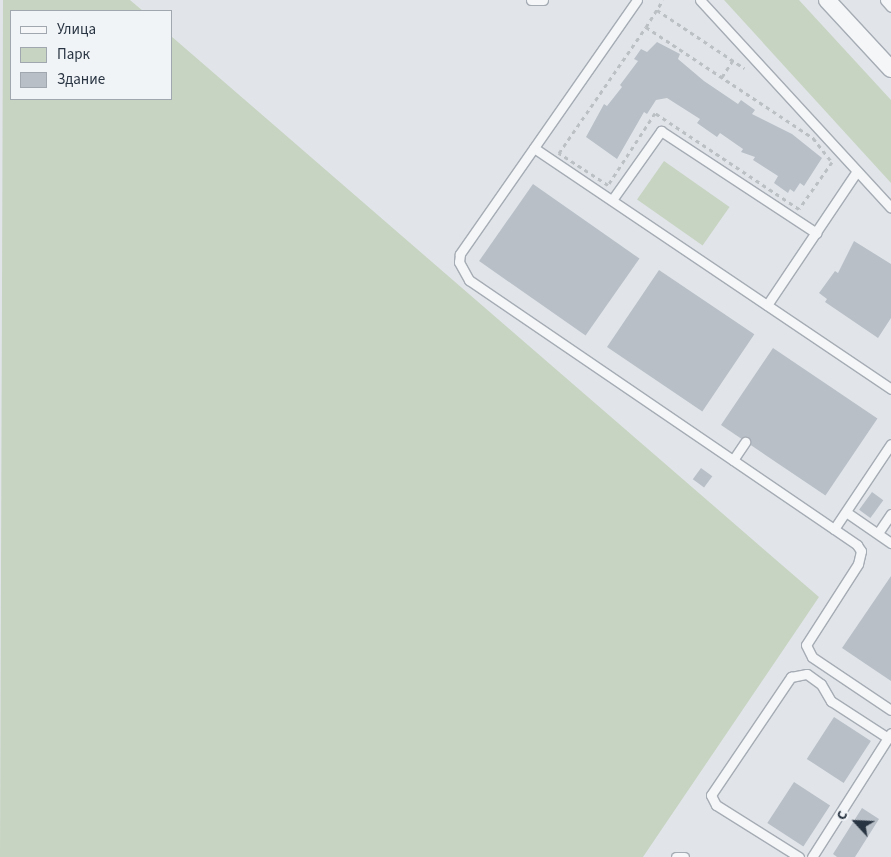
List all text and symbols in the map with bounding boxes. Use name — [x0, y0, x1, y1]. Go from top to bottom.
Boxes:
legend — [10, 10, 172, 100]
text: Улица — [57, 19, 96, 40]
text: Парк — [57, 44, 90, 65]
text: Здание — [57, 69, 105, 90]
north arrow — [831, 797, 881, 847]
text: С — [832, 808, 853, 824]

